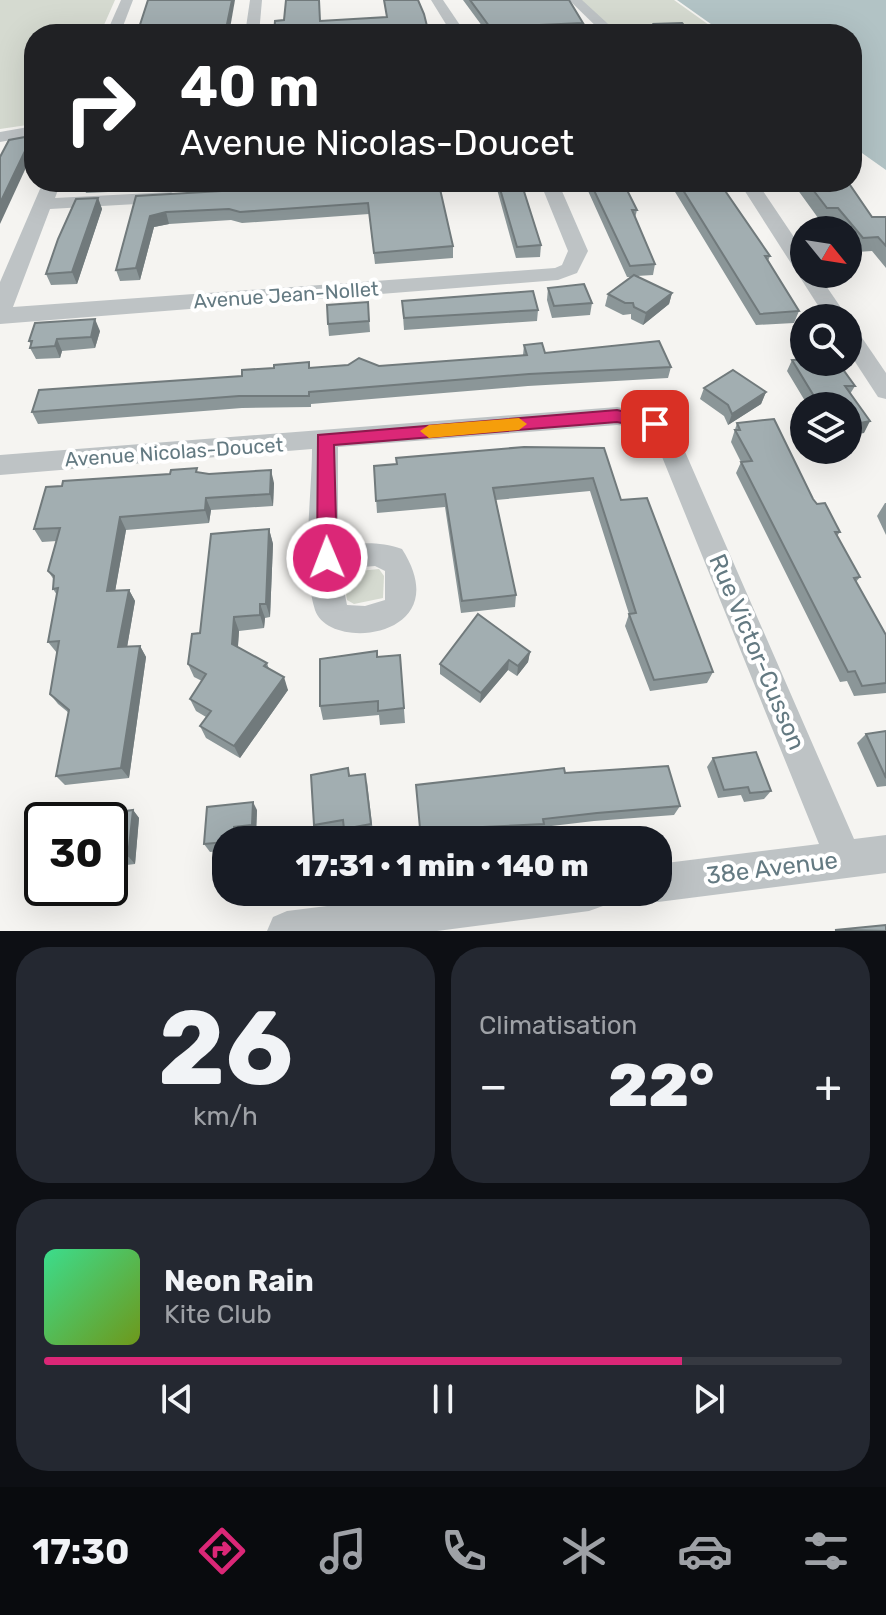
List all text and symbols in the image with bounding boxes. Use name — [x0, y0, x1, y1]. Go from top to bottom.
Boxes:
text: 40 m — [180, 54, 320, 120]
icon: right — [48, 56, 152, 160]
text: Avenue Nicolas-Doucet — [180, 121, 574, 164]
north arrow — [790, 216, 862, 288]
map controls — [790, 216, 862, 464]
street label: Avenue Jean-Nollet — [193, 277, 380, 313]
button: search — [790, 304, 862, 376]
pin — [621, 390, 689, 458]
button: layers — [790, 392, 862, 464]
icon: arrive — [633, 402, 677, 446]
street label: Avenue Nicolas-Doucet — [64, 432, 284, 472]
position arrow — [285, 516, 369, 600]
street label: Rue Victor-Cusson — [703, 550, 811, 754]
speed limit sign: 30 — [24, 802, 128, 906]
street label: 38e Avenue — [705, 846, 839, 890]
text: 17:31 · 1 min · 140 m — [295, 848, 589, 884]
text: 26 — [158, 987, 293, 1110]
text: Climatisation — [479, 1010, 637, 1041]
text: 22° — [608, 1050, 714, 1121]
text: − — [479, 1060, 508, 1112]
text: + — [815, 1060, 842, 1112]
text: km/h — [193, 1101, 258, 1132]
text: Neon Rain — [164, 1263, 314, 1299]
text: Kite Club — [164, 1299, 272, 1330]
icon: previous — [155, 1377, 199, 1421]
icon: pause — [421, 1377, 465, 1421]
icon: next — [687, 1377, 731, 1421]
icon: directions — [194, 1523, 250, 1579]
icon: music — [315, 1523, 371, 1579]
icon: phone — [436, 1523, 492, 1579]
icon: climate — [556, 1523, 612, 1579]
icon: car — [677, 1523, 733, 1579]
icon: filters — [798, 1523, 854, 1579]
text: 17:30 — [32, 1530, 130, 1573]

